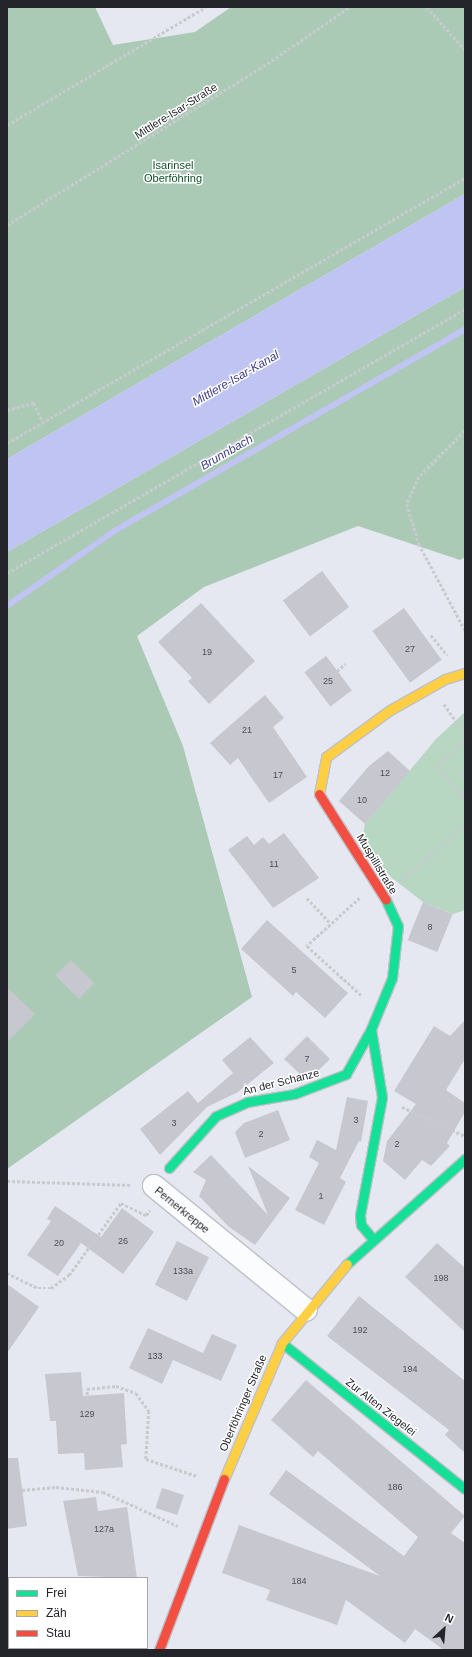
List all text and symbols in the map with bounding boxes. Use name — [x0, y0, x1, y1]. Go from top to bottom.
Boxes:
street label: Mittlere-Isar-Straße — [132, 80, 220, 142]
park label: Isarinsel Oberföhring — [144, 159, 202, 185]
water label: Mittlere-Isar-Kanal — [190, 348, 282, 410]
water label: Brunnbach — [198, 432, 256, 474]
house number: 27 — [405, 644, 415, 654]
house number: 19 — [202, 647, 212, 657]
house number: 25 — [323, 676, 333, 686]
house number: 21 — [242, 725, 252, 735]
house number: 12 — [380, 768, 390, 778]
house number: 17 — [273, 770, 283, 780]
house number: 10 — [357, 795, 367, 805]
street label: Muspillistraße — [354, 832, 400, 896]
house number: 11 — [269, 859, 279, 869]
house number: 8 — [427, 922, 433, 932]
house number: 5 — [291, 965, 297, 975]
house number: 7 — [304, 1054, 310, 1064]
street label: An der Schanze — [241, 1066, 321, 1098]
house number: 3 — [353, 1115, 359, 1125]
house number: 3 — [171, 1118, 177, 1128]
house number: 2 — [258, 1129, 264, 1139]
house number: 2 — [394, 1139, 400, 1149]
street label: Pernerkreppe — [152, 1184, 212, 1236]
house number: 1 — [318, 1191, 324, 1201]
house number: 26 — [118, 1236, 128, 1246]
house number: 20 — [54, 1238, 64, 1248]
house number: 133a — [173, 1266, 193, 1276]
house number: 198 — [433, 1273, 449, 1283]
house number: 192 — [352, 1325, 368, 1335]
house number: 133 — [147, 1351, 163, 1361]
street label: Oberföhringer Straße — [217, 1353, 269, 1453]
house number: 194 — [402, 1364, 418, 1374]
street label: Zur Alten Ziegelei — [343, 1375, 419, 1439]
house number: 129 — [79, 1409, 95, 1419]
house number: 186 — [387, 1482, 403, 1492]
house number: 127a — [94, 1524, 114, 1534]
house number: 184 — [291, 1576, 307, 1586]
legend — [8, 1577, 148, 1649]
text: Frei — [46, 1586, 67, 1600]
text: Zäh — [46, 1606, 67, 1620]
north arrow — [424, 1609, 464, 1649]
text: N — [443, 1611, 455, 1625]
text: Stau — [46, 1626, 71, 1640]

